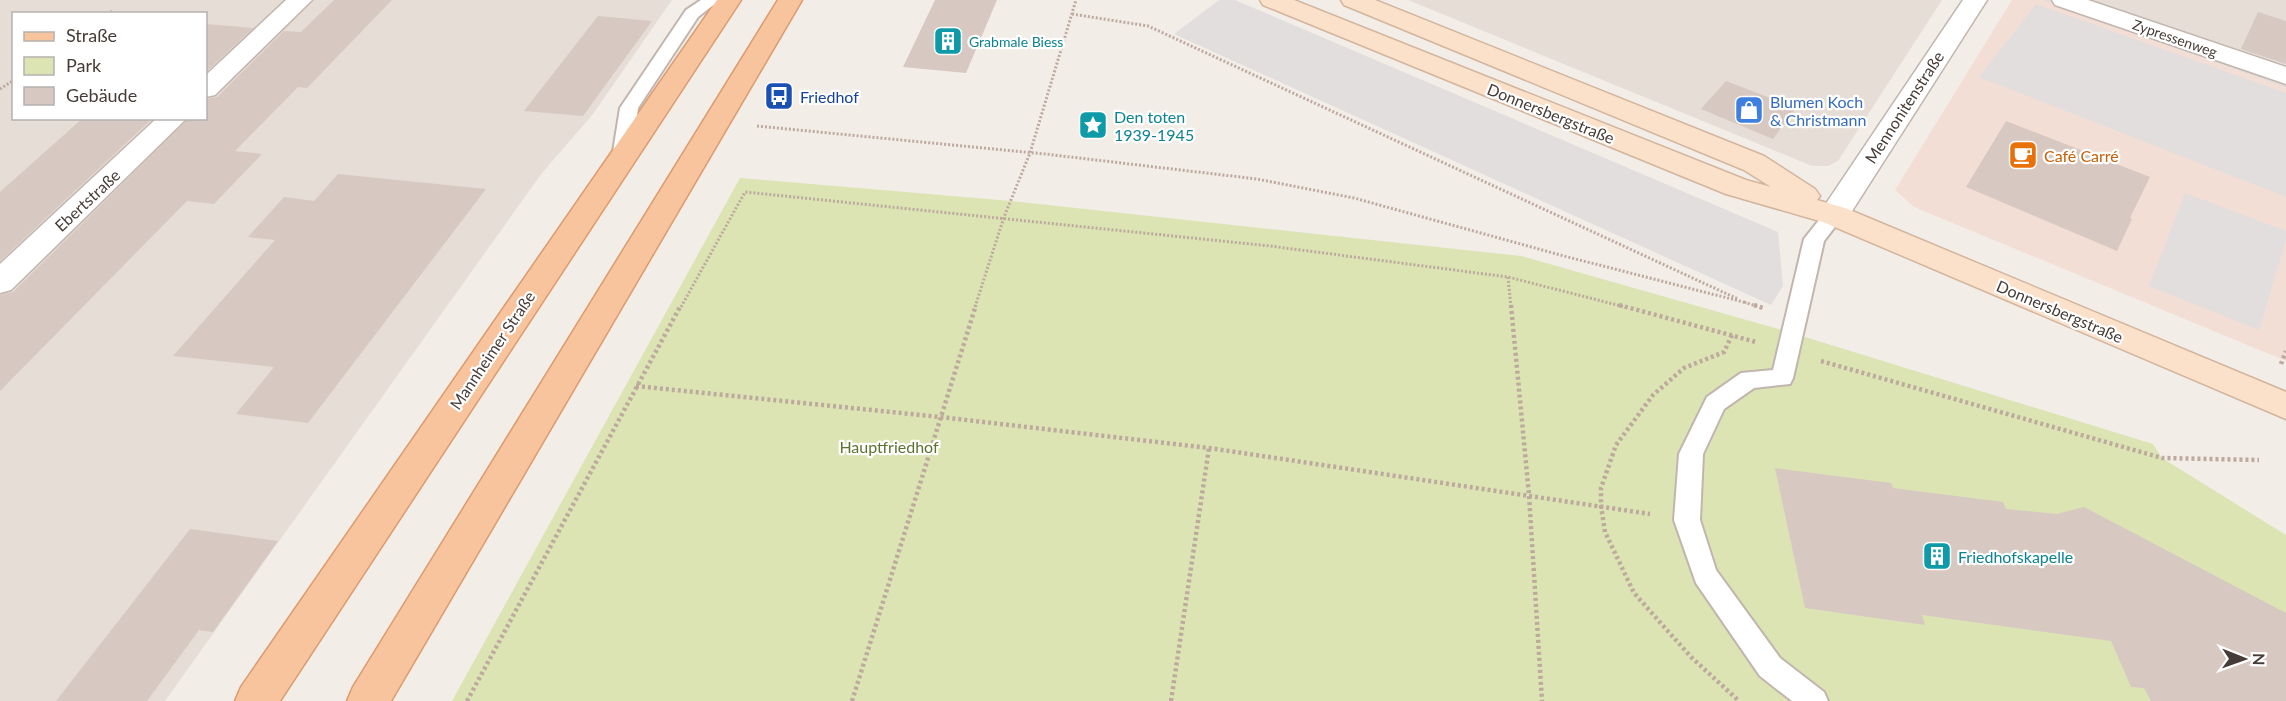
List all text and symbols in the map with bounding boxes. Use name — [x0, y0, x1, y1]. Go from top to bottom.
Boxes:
legend — [12, 12, 207, 120]
street label: Zypressenweg — [2131, 16, 2219, 60]
text: Straße — [66, 24, 117, 46]
building icon: Grabmale Biess — [932, 25, 964, 57]
place label: Grabmale Biess — [969, 33, 1063, 50]
street label: Mennonitenstraße — [1861, 47, 1947, 167]
text: Park — [66, 54, 102, 76]
street label: Donnersbergstraße — [1485, 79, 1617, 147]
bus stop icon: Friedhof — [763, 80, 795, 112]
text: Gebäude — [66, 84, 137, 106]
place label: Friedhof — [800, 87, 859, 106]
place label: Blumen Koch & Christmann — [1770, 92, 1866, 129]
shop icon: Blumen Koch & Christmann — [1733, 94, 1765, 126]
place label: Den toten 1939-1945 — [1114, 107, 1194, 144]
place icon: Den toten 1939-1945 — [1077, 109, 1109, 141]
cafe icon: Café Carré — [2007, 139, 2039, 171]
place label: Café Carré — [2044, 146, 2119, 165]
street label: Ebertstraße — [50, 165, 124, 235]
street label: Donnersbergstraße — [1994, 276, 2126, 346]
street label: Mannheimer Straße — [445, 287, 539, 413]
park label: Hauptfriedhof — [839, 437, 939, 456]
building icon: Friedhofskapelle — [1921, 540, 1953, 572]
place label: Friedhofskapelle — [1958, 547, 2073, 566]
north arrow — [2214, 629, 2274, 689]
text: N — [2250, 653, 2269, 666]

